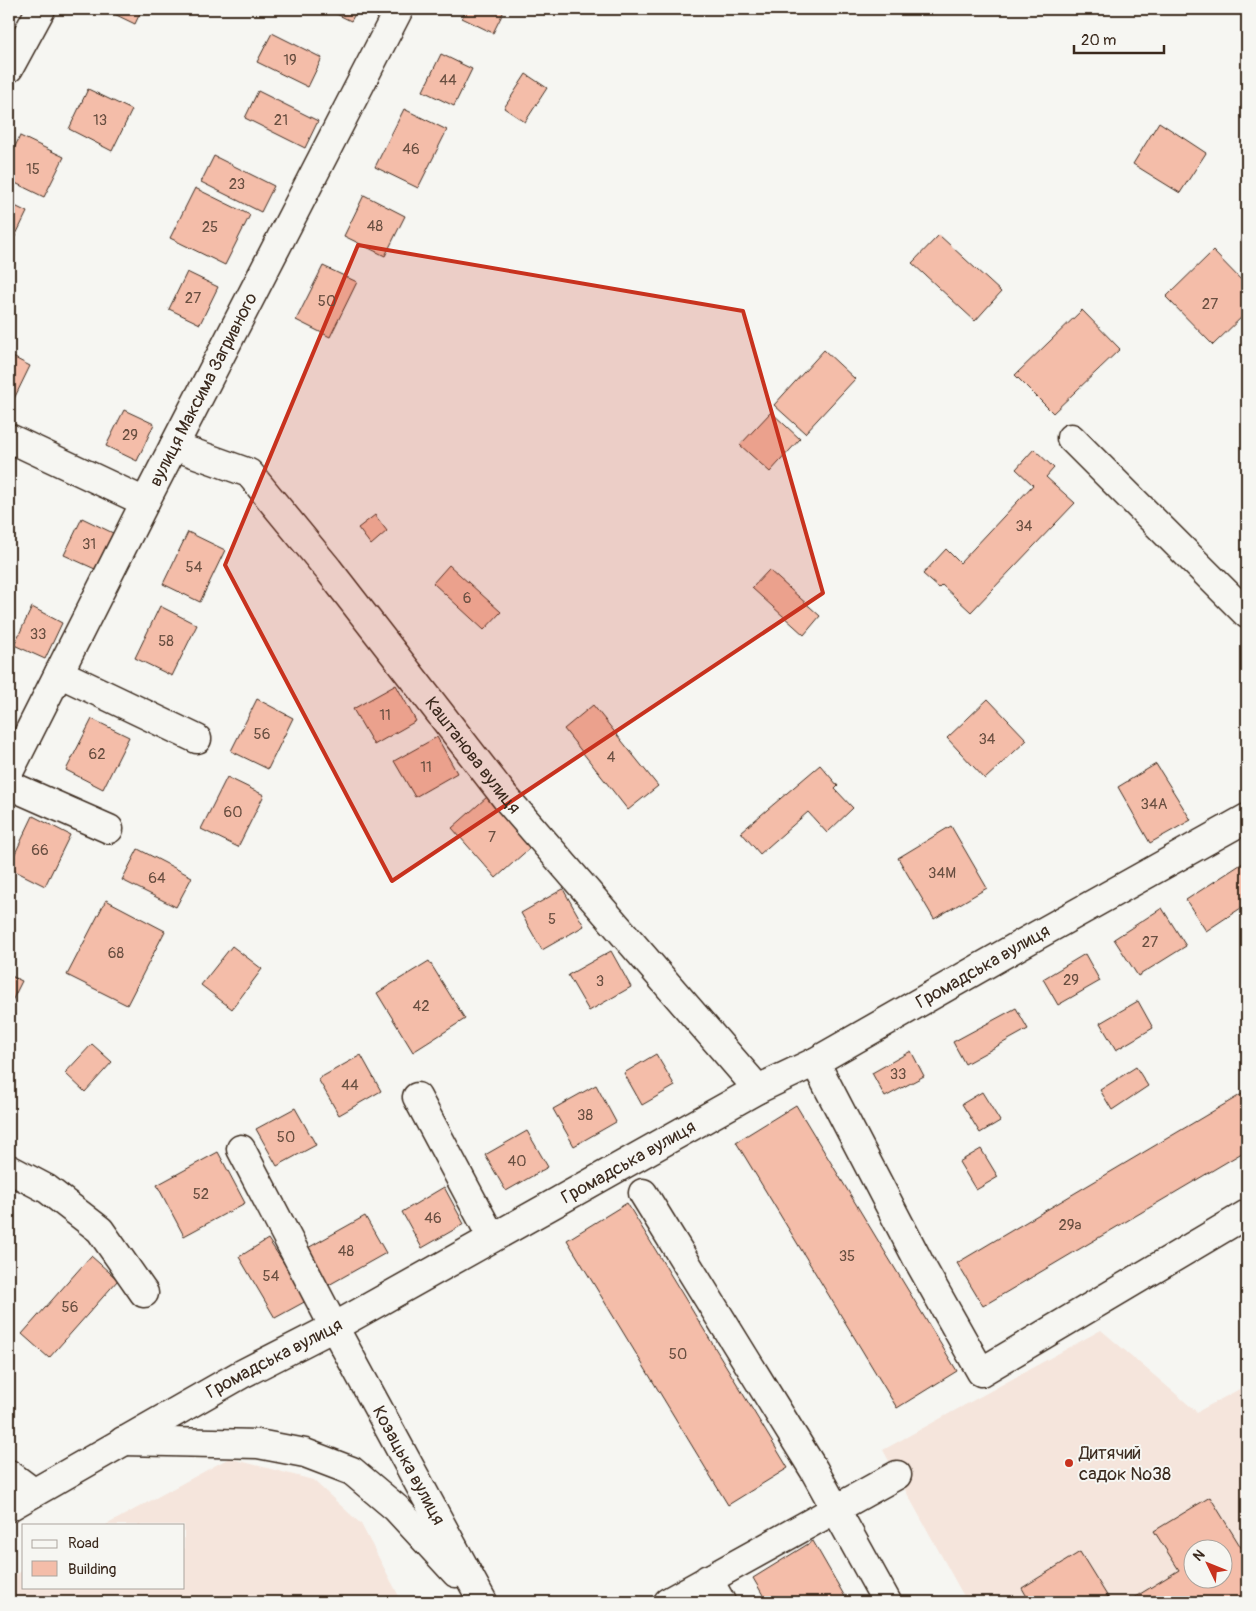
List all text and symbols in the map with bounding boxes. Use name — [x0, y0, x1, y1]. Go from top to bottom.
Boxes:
scale bar — [1074, 22, 1164, 54]
text: 20 m — [1081, 31, 1116, 50]
house number: 19 — [283, 51, 297, 70]
house number: 44 — [439, 71, 457, 90]
house number: 13 — [93, 111, 107, 130]
house number: 21 — [274, 111, 288, 130]
house number: 46 — [402, 140, 420, 159]
house number: 15 — [26, 160, 40, 179]
house number: 23 — [229, 175, 245, 194]
house number: 48 — [367, 217, 384, 236]
house number: 25 — [202, 218, 218, 237]
street label: вулиця Максима Загривного — [144, 289, 263, 490]
house number: 27 — [185, 289, 201, 308]
house number: 50 — [318, 292, 336, 311]
house number: 27 — [1202, 295, 1218, 314]
house number: 29 — [122, 426, 138, 445]
house number: 34 — [1015, 517, 1033, 536]
house number: 31 — [82, 535, 96, 554]
house number: 54 — [186, 558, 203, 577]
house number: 6 — [463, 589, 471, 608]
house number: 33 — [30, 625, 46, 644]
house number: 58 — [158, 632, 174, 651]
street label: Каштанова вулиця — [420, 692, 525, 819]
house number: 11 — [379, 706, 391, 725]
house number: 56 — [254, 725, 270, 744]
house number: 34 — [978, 730, 996, 749]
house number: 62 — [88, 745, 106, 764]
house number: 4 — [607, 748, 616, 767]
house number: 11 — [420, 758, 432, 777]
house number: 34А — [1141, 795, 1168, 814]
house number: 60 — [224, 803, 242, 822]
house number: 7 — [488, 828, 496, 847]
house number: 66 — [31, 841, 49, 860]
house number: 34М — [928, 864, 956, 883]
house number: 64 — [148, 869, 166, 888]
house number: 5 — [548, 910, 556, 929]
street label: Громадська вулиця — [912, 919, 1054, 1014]
house number: 27 — [1142, 933, 1158, 952]
house number: 68 — [108, 944, 125, 963]
house number: 29 — [1063, 971, 1079, 990]
house number: 3 — [596, 972, 604, 991]
house number: 42 — [412, 997, 430, 1016]
house number: 33 — [890, 1065, 906, 1084]
house number: 44 — [341, 1076, 359, 1095]
house number: 38 — [577, 1106, 593, 1125]
street label: Громадська вулиця — [557, 1115, 700, 1209]
house number: 50 — [277, 1128, 295, 1147]
house number: 40 — [508, 1152, 526, 1171]
house number: 52 — [193, 1185, 209, 1204]
house number: 46 — [424, 1209, 442, 1228]
house number: 29а — [1058, 1216, 1082, 1235]
house number: 48 — [338, 1242, 355, 1261]
house number: 35 — [839, 1247, 855, 1266]
house number: 54 — [263, 1267, 280, 1286]
house number: 56 — [62, 1298, 78, 1317]
street label: Громадська вулиця — [202, 1314, 347, 1404]
house number: 50 — [669, 1345, 687, 1364]
street label: Козацька вулиця — [367, 1402, 450, 1529]
place label: Дитячий садок №38 — [1078, 1442, 1171, 1486]
marker: Дитячий садок №38 — [1063, 1457, 1075, 1469]
legend — [22, 1524, 185, 1588]
text: Road — [68, 1534, 99, 1553]
north arrow — [1184, 1538, 1234, 1588]
text: N — [1189, 1546, 1208, 1565]
text: Building — [68, 1560, 116, 1579]

